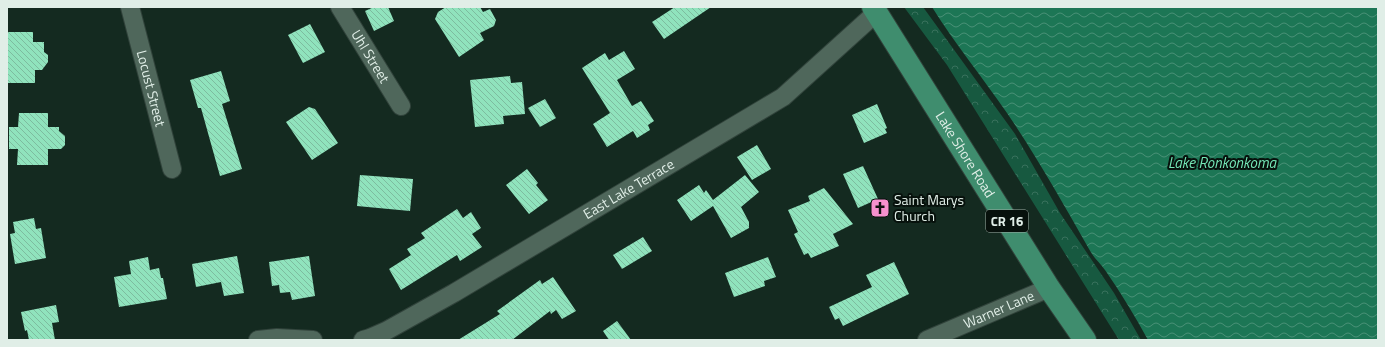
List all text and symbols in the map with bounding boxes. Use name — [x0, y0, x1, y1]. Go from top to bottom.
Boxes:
street label: Uhl Street — [346, 25, 395, 87]
street label: Locust Street — [132, 48, 172, 129]
street label: Lake Shore Road — [931, 107, 1001, 201]
water label: Lake Ronkonkoma — [1168, 151, 1278, 174]
street label: East Lake Terrace — [579, 153, 678, 224]
place label: Saint Marys Church — [894, 189, 964, 226]
church icon: Saint Marys Church — [869, 197, 891, 219]
road number: CR 16 — [986, 210, 1028, 232]
street label: Warner Lane — [960, 285, 1037, 333]

